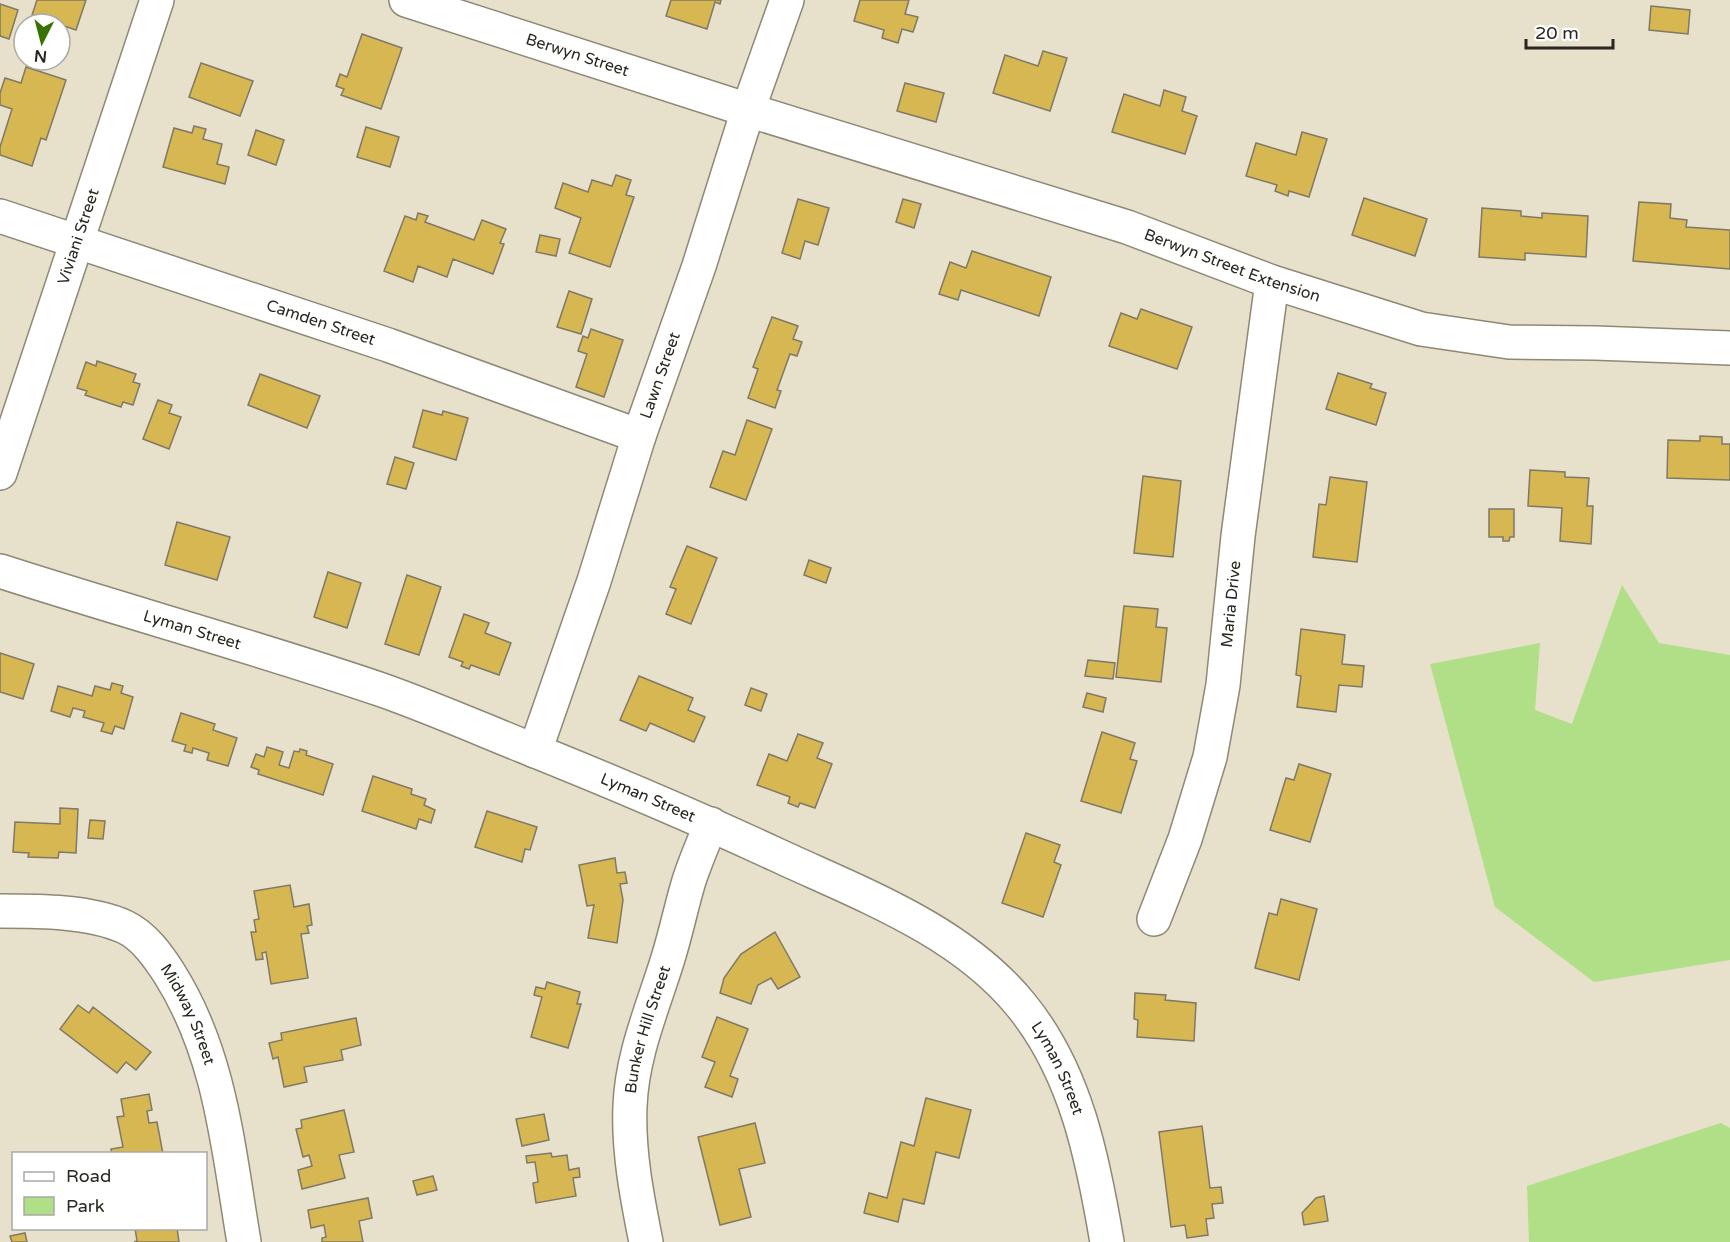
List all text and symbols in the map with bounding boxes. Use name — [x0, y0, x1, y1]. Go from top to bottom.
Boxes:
north arrow — [12, 12, 72, 72]
scale bar — [1526, 12, 1613, 50]
text: 20 m — [1535, 22, 1579, 44]
street label: Berwyn Street — [523, 29, 631, 81]
text: N — [33, 45, 48, 67]
street label: Viviani Street — [53, 186, 104, 287]
street label: Berwyn Street Extension — [1141, 224, 1323, 307]
street label: Camden Street — [264, 295, 378, 350]
street label: Lawn Street — [636, 329, 685, 421]
street label: Maria Drive — [1217, 560, 1245, 648]
street label: Lyman Street — [141, 606, 244, 654]
street label: Lyman Street — [597, 769, 698, 827]
street label: Midway Street — [156, 960, 219, 1067]
street label: Bunker Hill Street — [621, 963, 675, 1095]
street label: Lyman Street — [1027, 1018, 1088, 1118]
legend — [12, 1152, 207, 1230]
text: Road — [66, 1165, 111, 1187]
text: Park — [66, 1195, 105, 1217]

